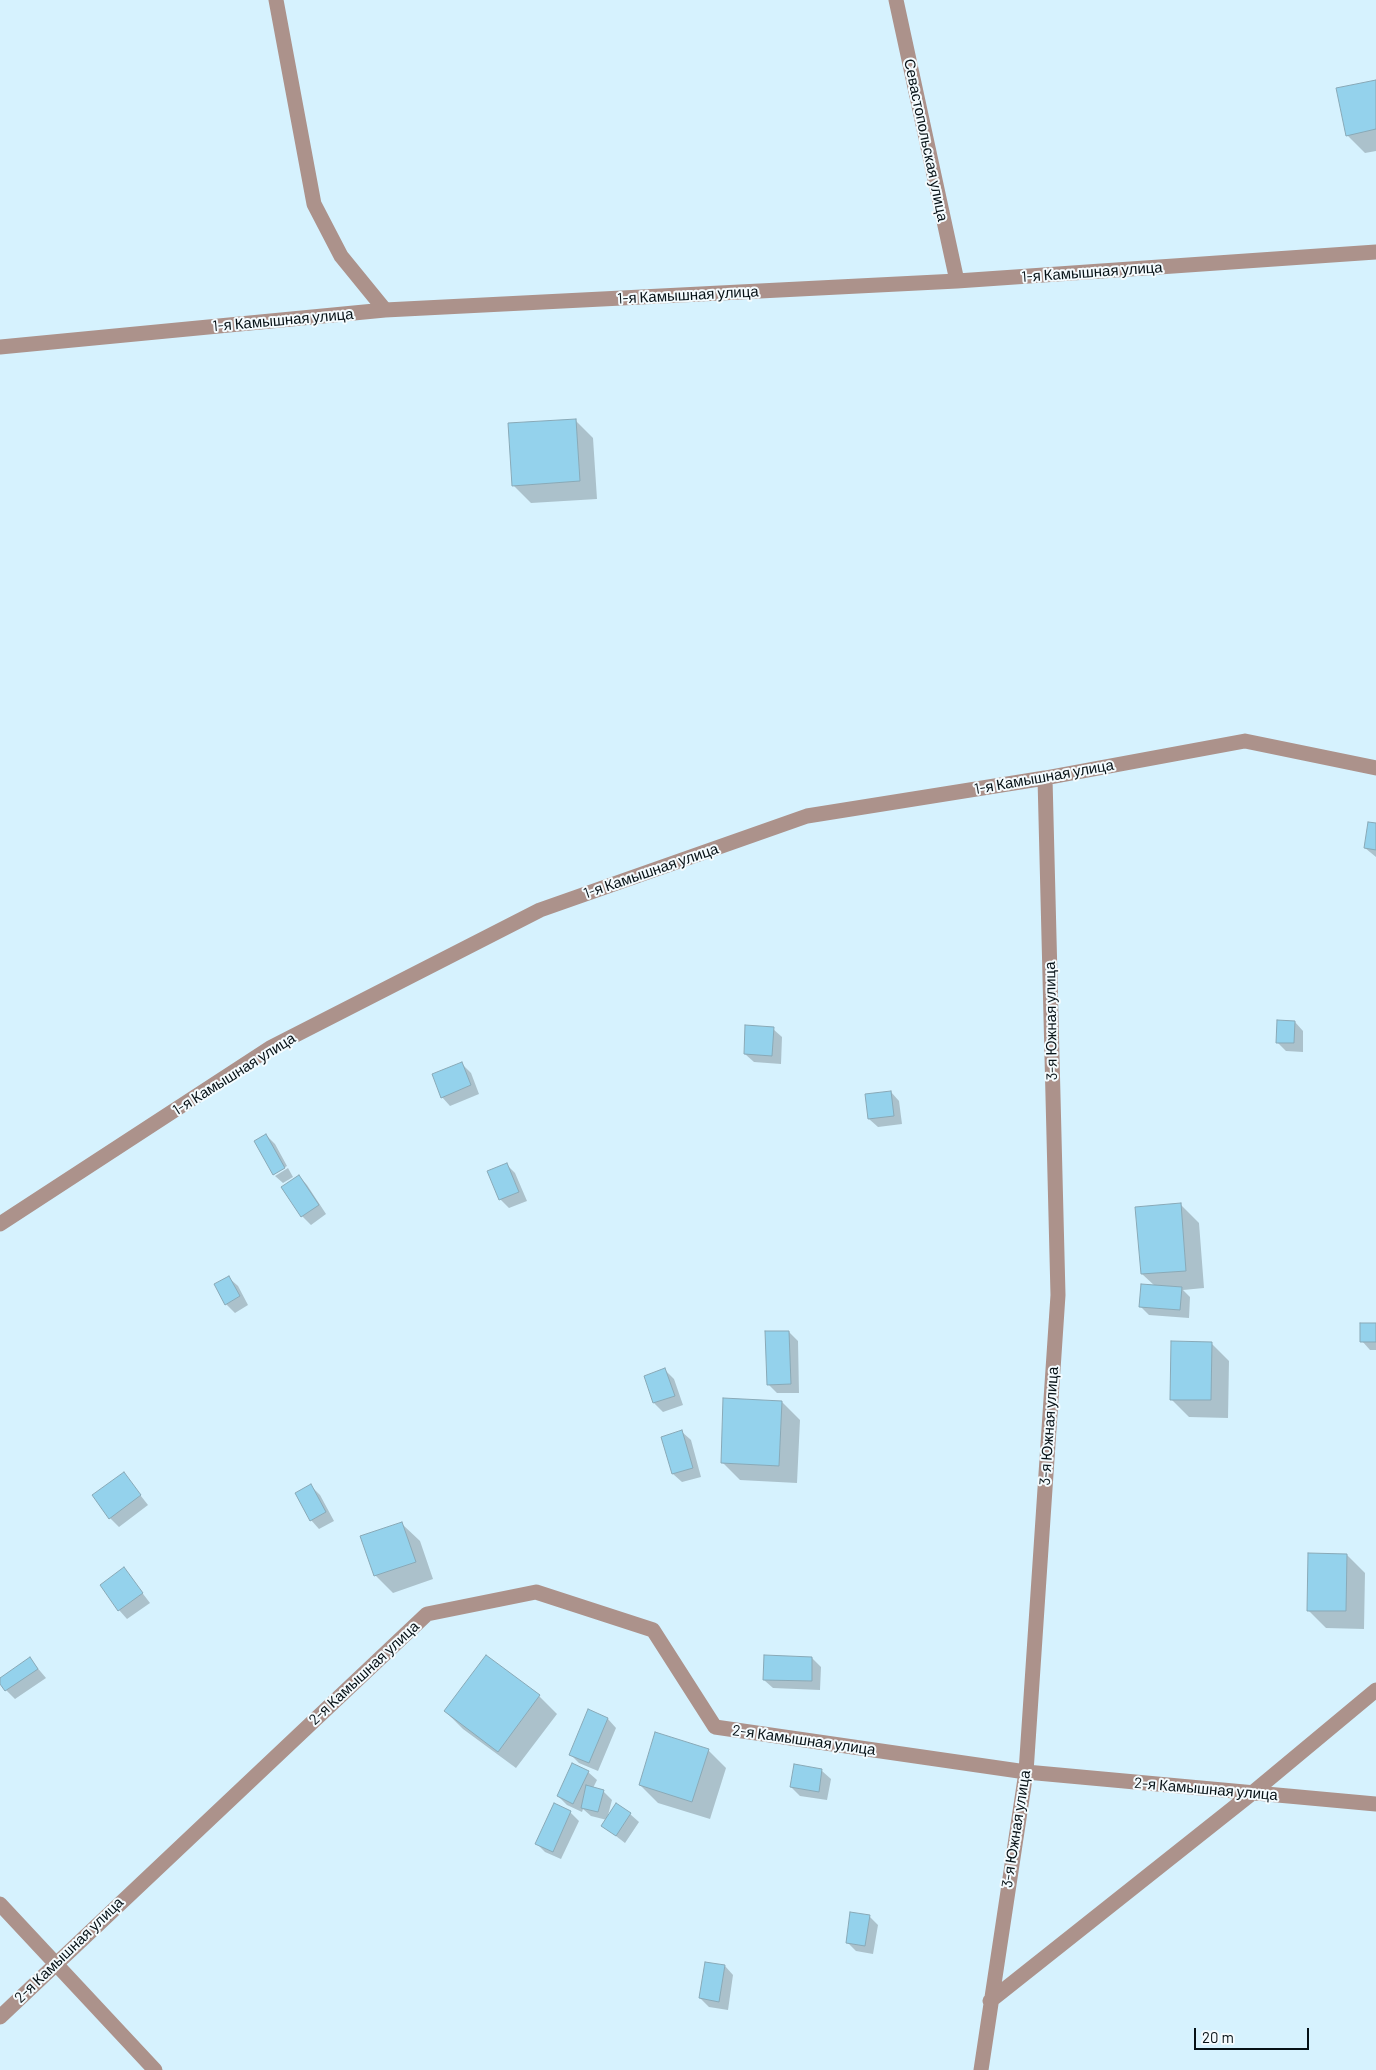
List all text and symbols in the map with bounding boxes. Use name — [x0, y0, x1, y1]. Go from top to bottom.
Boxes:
street label: Севастопольская улица — [900, 57, 952, 223]
street label: 1-я Камышная улица — [1021, 258, 1163, 286]
street label: 1-я Камышная улица — [617, 282, 759, 308]
street label: 1-я Камышная улица — [212, 305, 354, 335]
street label: 1-я Камышная улица — [973, 756, 1115, 798]
street label: 1-я Камышная улица — [581, 839, 721, 903]
street label: 3-я Южная улица — [1041, 961, 1061, 1081]
street label: 1-я Камышная улица — [169, 1029, 299, 1119]
street label: 3-я Южная улица — [1036, 1366, 1062, 1486]
street label: 2-я Камышная улица — [305, 1617, 423, 1729]
street label: 2-я Камышная улица — [731, 1721, 877, 1759]
street label: 3-я Южная улица — [998, 1769, 1034, 1889]
street label: 2-я Камышная улица — [1133, 1774, 1279, 1804]
street label: 2-я Камышная улица — [11, 1893, 127, 2007]
scale bar — [1196, 2018, 1311, 2050]
text: 20 m — [1202, 2028, 1234, 2046]

